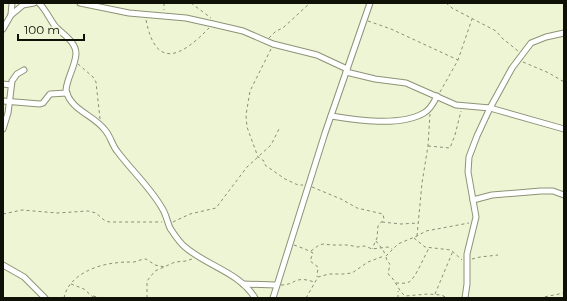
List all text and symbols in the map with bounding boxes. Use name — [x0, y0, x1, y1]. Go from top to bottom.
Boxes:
scale bar — [18, 16, 84, 42]
text: 100 m — [24, 22, 60, 37]

